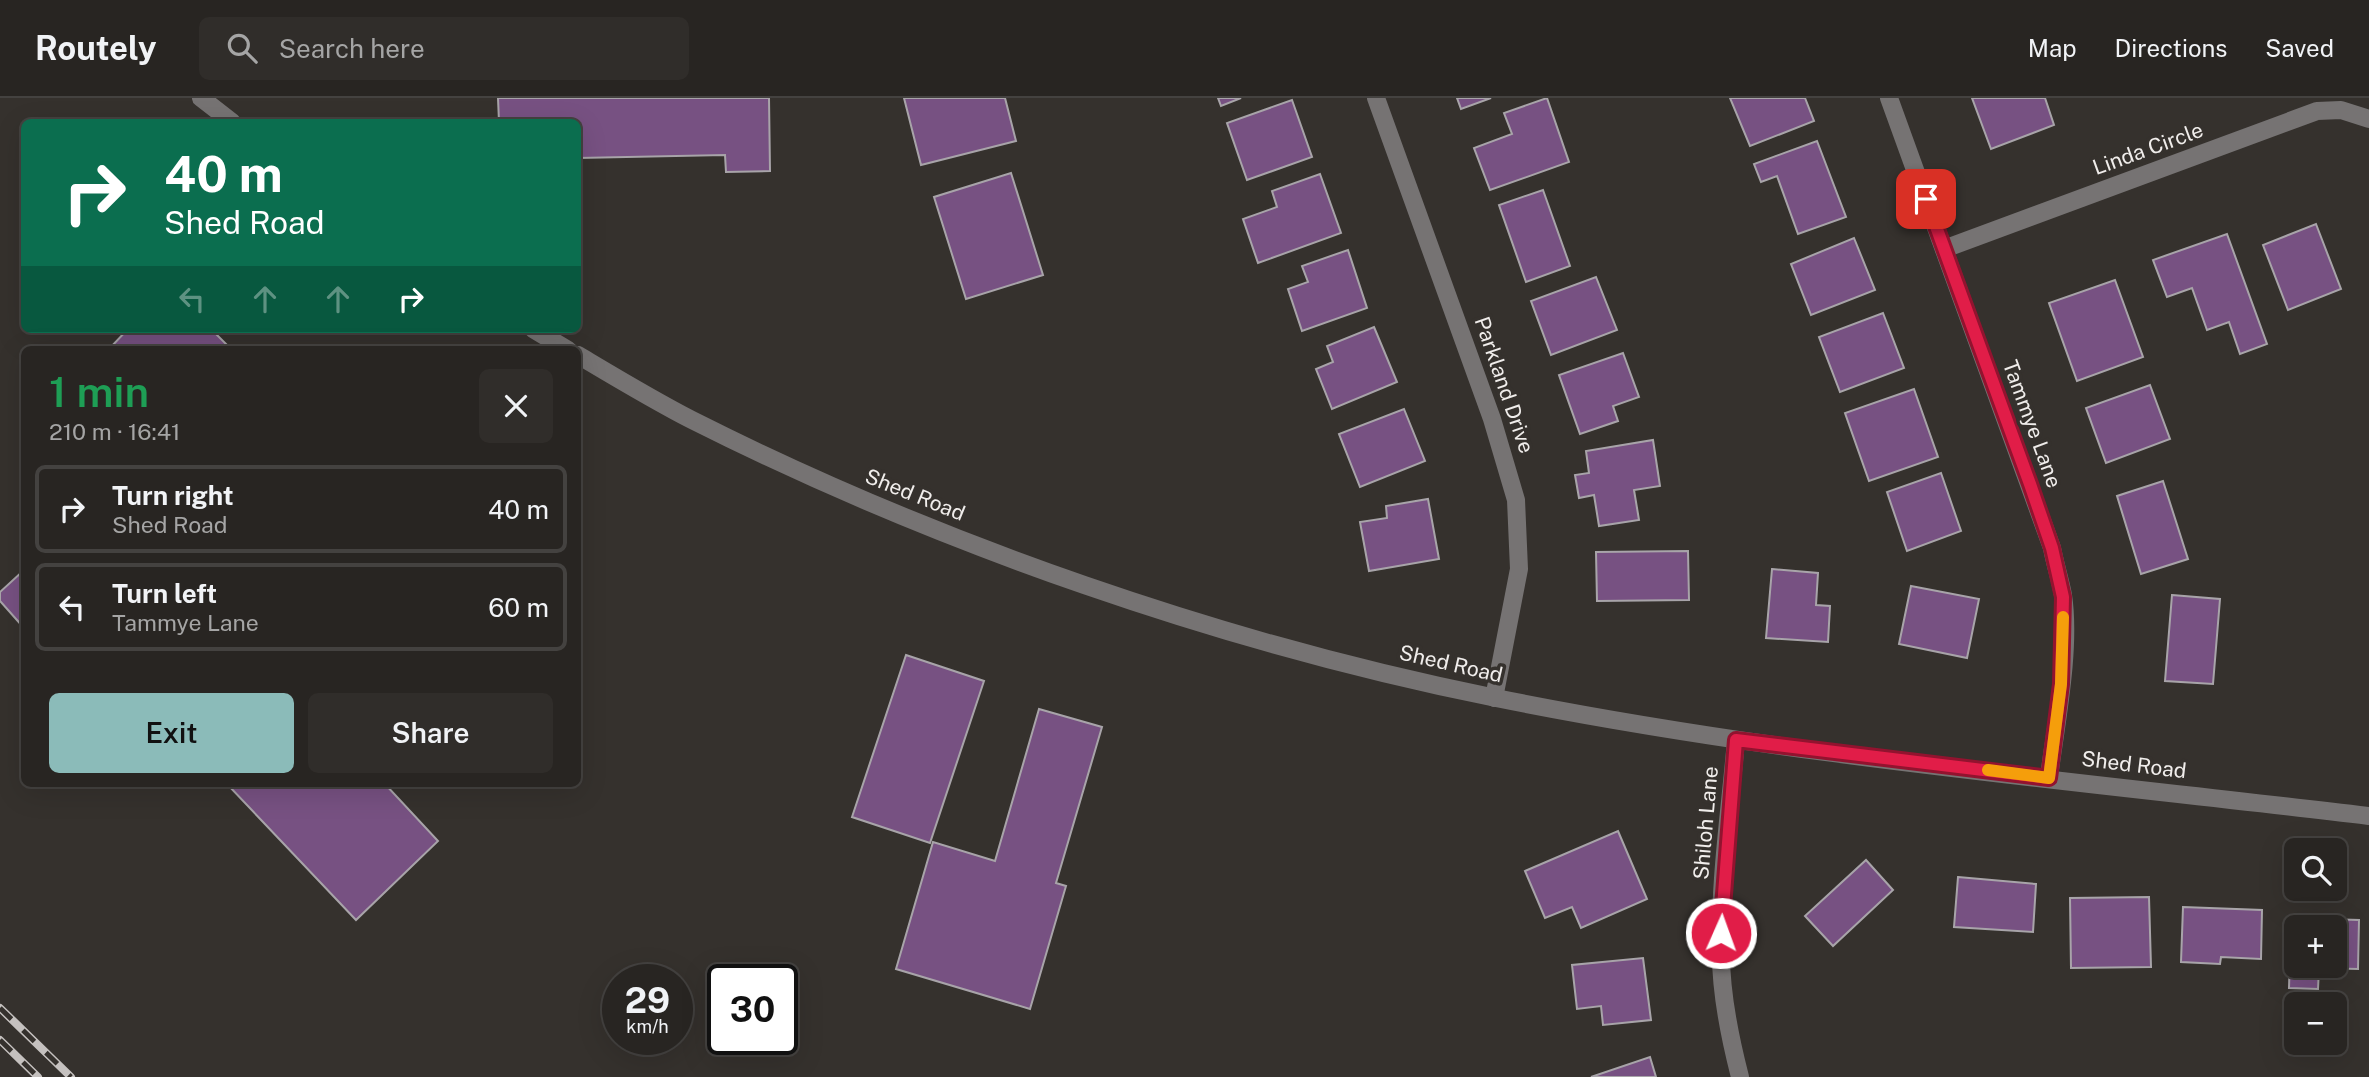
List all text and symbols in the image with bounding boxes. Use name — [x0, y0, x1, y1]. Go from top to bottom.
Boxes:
search box — [199, 17, 689, 80]
text: Routely — [35, 29, 157, 67]
icon: search — [223, 29, 261, 67]
text: Search here — [279, 33, 425, 64]
text: Map — [2028, 34, 2077, 62]
text: Directions — [2115, 34, 2227, 62]
text: Saved — [2265, 34, 2334, 62]
street label: Linda Circle — [2089, 117, 2206, 180]
text: 40 m — [164, 145, 283, 203]
icon: right — [49, 147, 140, 238]
pin — [1896, 169, 1956, 229]
icon: arrive — [1907, 180, 1945, 218]
text: Shed Road — [164, 204, 325, 241]
icon: left — [173, 280, 211, 318]
icon: ahead — [246, 280, 284, 318]
icon: ahead — [319, 280, 357, 318]
icon: right — [392, 280, 430, 318]
street label: Parkland Drive — [1469, 313, 1540, 456]
street label: Tammye Lane — [1998, 357, 2067, 491]
text: 1 min — [49, 367, 149, 416]
button: close — [479, 369, 553, 443]
text: 210 m · 16:41 — [49, 418, 180, 445]
street label: Shed Road — [862, 463, 969, 526]
text: Turn right — [112, 480, 234, 511]
icon: right — [53, 490, 91, 528]
text: 40 m — [488, 494, 549, 525]
text: Shed Road — [112, 511, 227, 538]
text: Turn left — [112, 578, 217, 609]
icon: left — [53, 588, 91, 626]
text: 60 m — [488, 592, 549, 623]
text: Tammye Lane — [112, 609, 259, 636]
street label: Shed Road — [1397, 639, 1505, 688]
button: Exit — [49, 693, 294, 773]
button: Share — [308, 693, 553, 773]
street label: Shed Road — [2080, 746, 2188, 783]
street label: Shiloh Lane — [1688, 765, 1723, 881]
map controls — [2284, 838, 2347, 1055]
button: search — [2284, 838, 2347, 901]
position arrow — [1684, 896, 1758, 970]
button: + — [2284, 915, 2347, 978]
speed limit sign: 30 — [707, 964, 798, 1055]
text: 29 — [625, 980, 670, 1021]
button: − — [2284, 992, 2347, 1055]
text: km/h — [626, 1016, 669, 1037]

